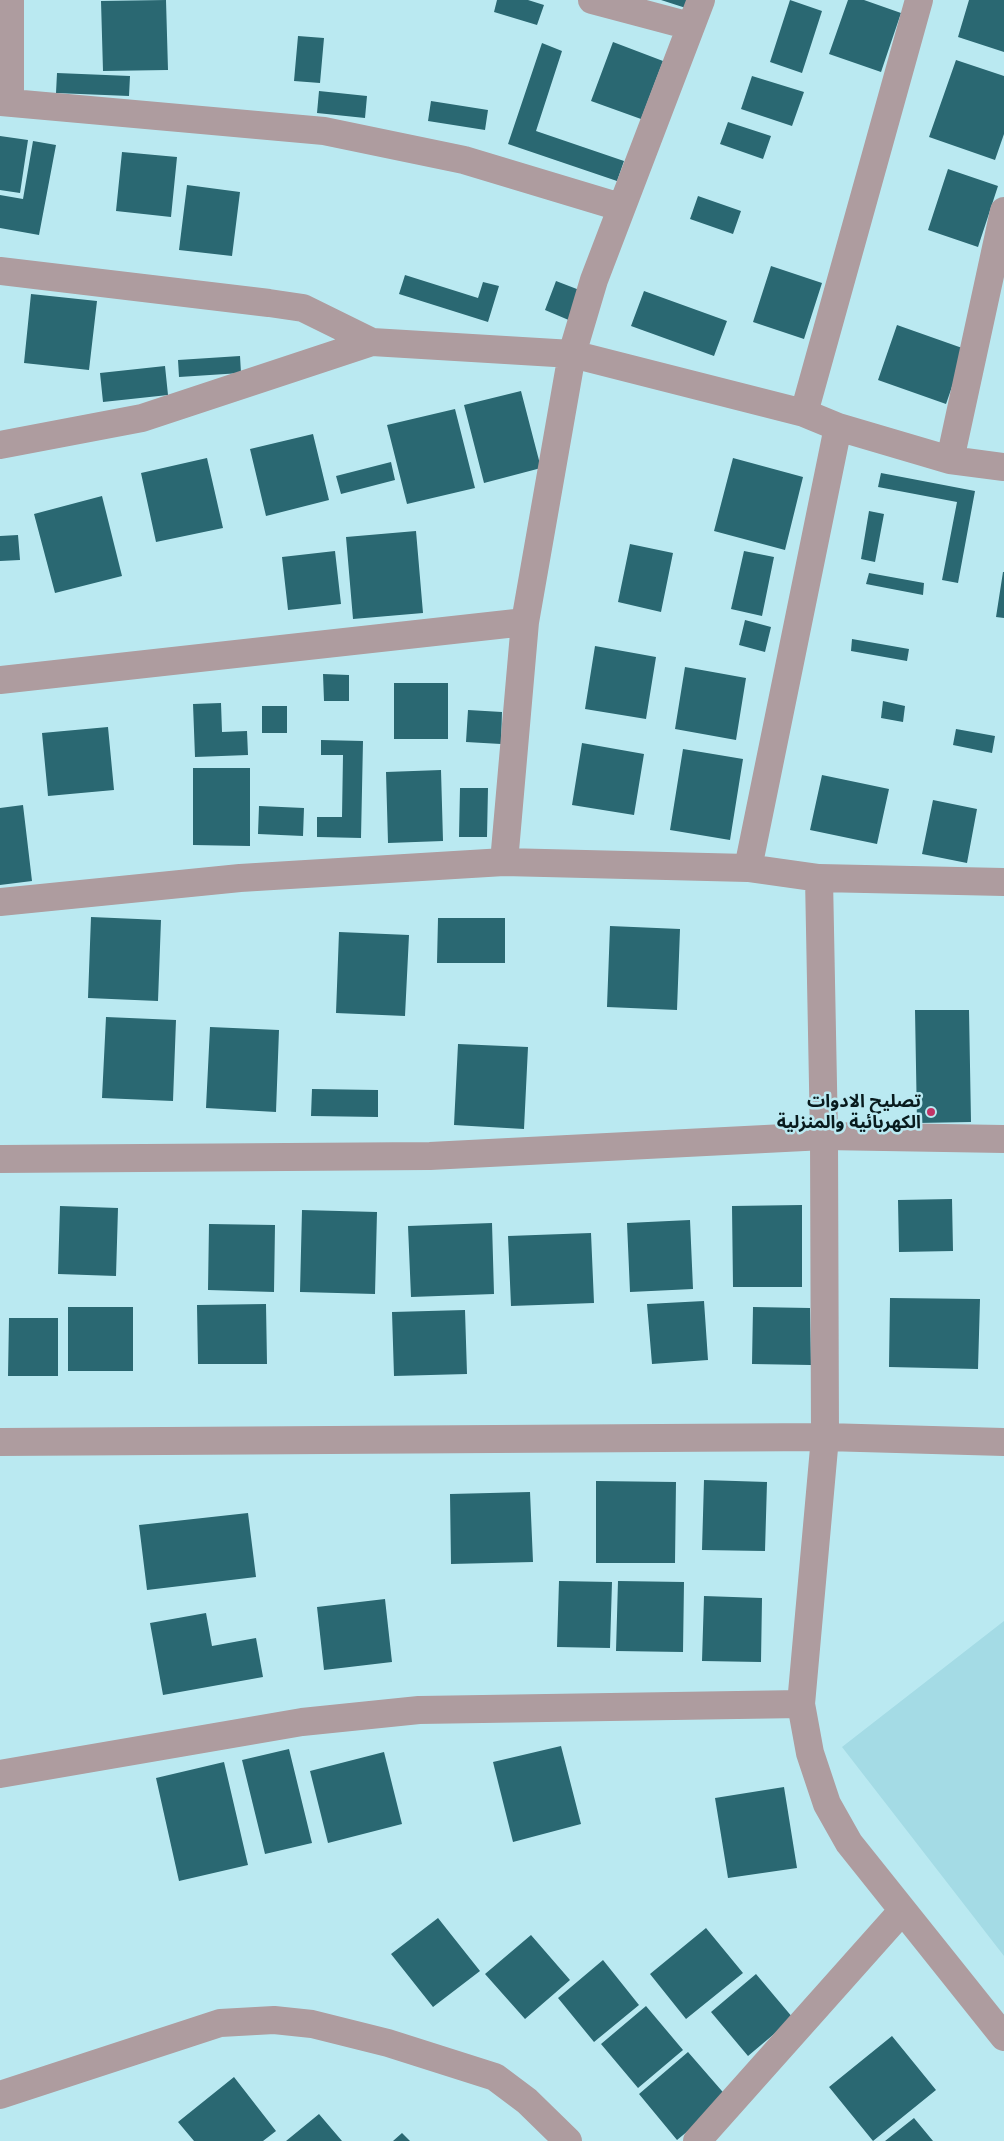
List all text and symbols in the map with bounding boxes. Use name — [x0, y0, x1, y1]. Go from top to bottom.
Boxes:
place label: تصليح الادوات الكهربائية والمنزلية — [777, 1091, 921, 1134]
marker: تصليح الادوات الكهربائية والمنزلية — [925, 1106, 937, 1118]

